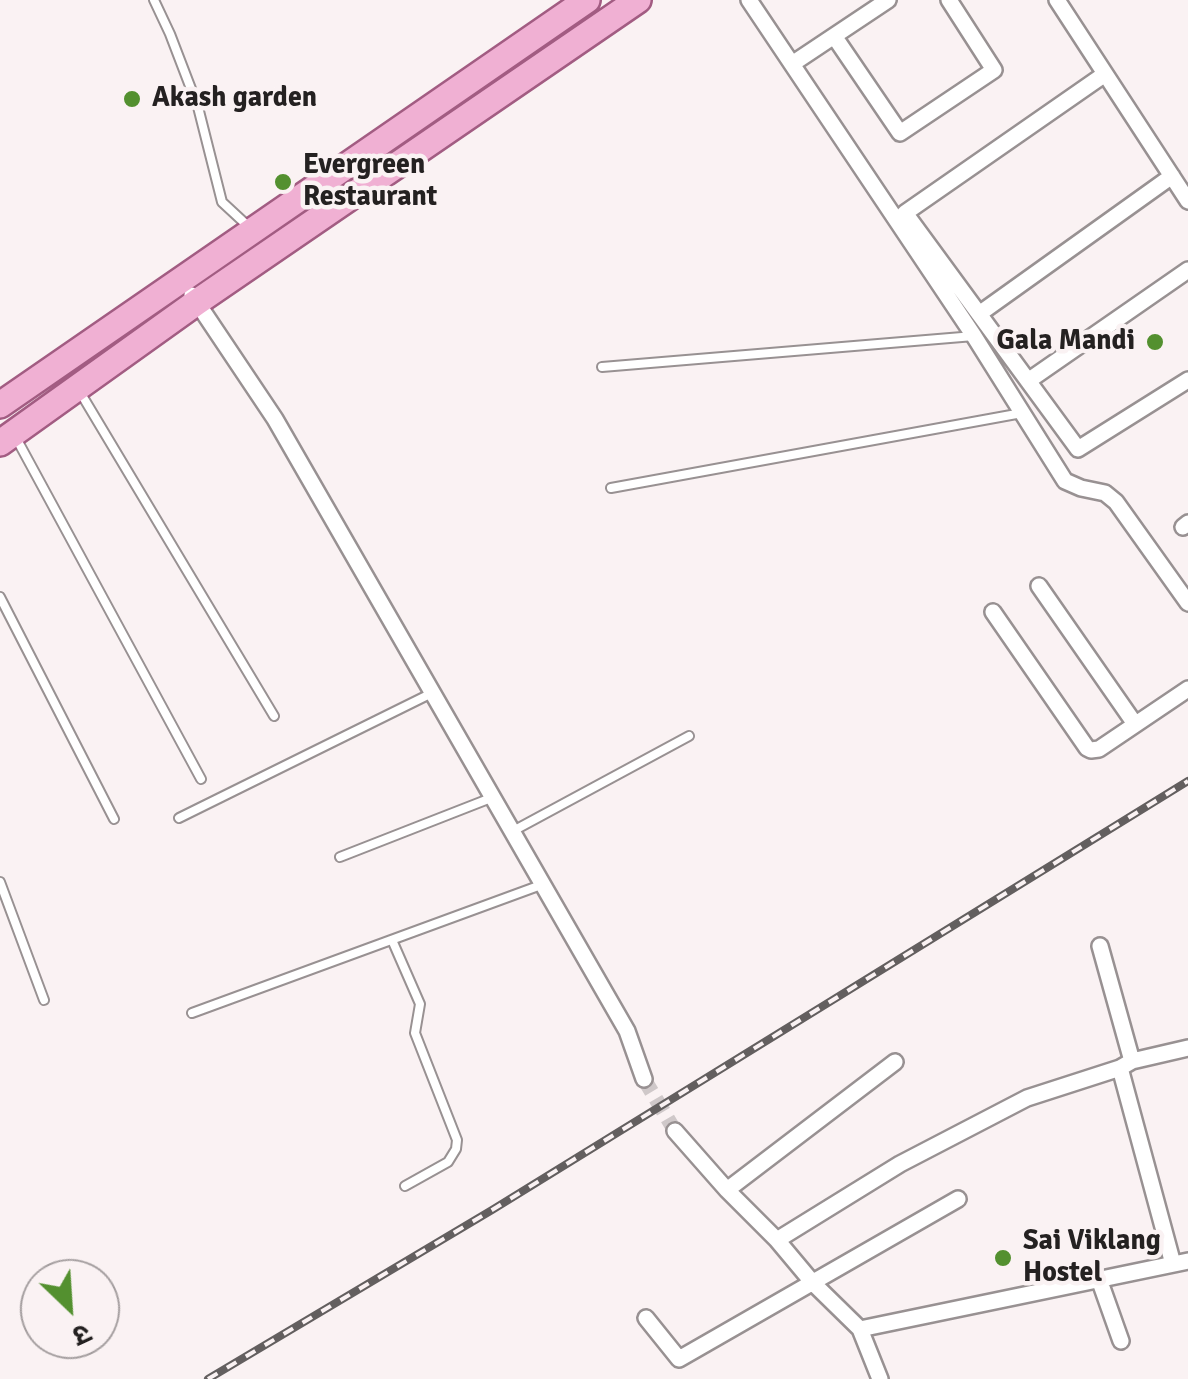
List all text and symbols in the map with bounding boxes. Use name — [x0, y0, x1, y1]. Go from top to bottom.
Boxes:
place label: Akash garden — [152, 82, 317, 116]
marker: Akash garden — [121, 88, 143, 110]
place label: Evergreen Restaurant — [303, 149, 437, 215]
marker: Evergreen Restaurant — [272, 171, 294, 193]
place label: Gala Mandi — [997, 325, 1135, 359]
marker: Gala Mandi — [1144, 331, 1166, 353]
place label: Sai Viklang Hostel — [1023, 1225, 1161, 1291]
marker: Sai Viklang Hostel — [992, 1247, 1014, 1269]
north arrow — [20, 1259, 120, 1359]
text: उ — [67, 1316, 96, 1353]

